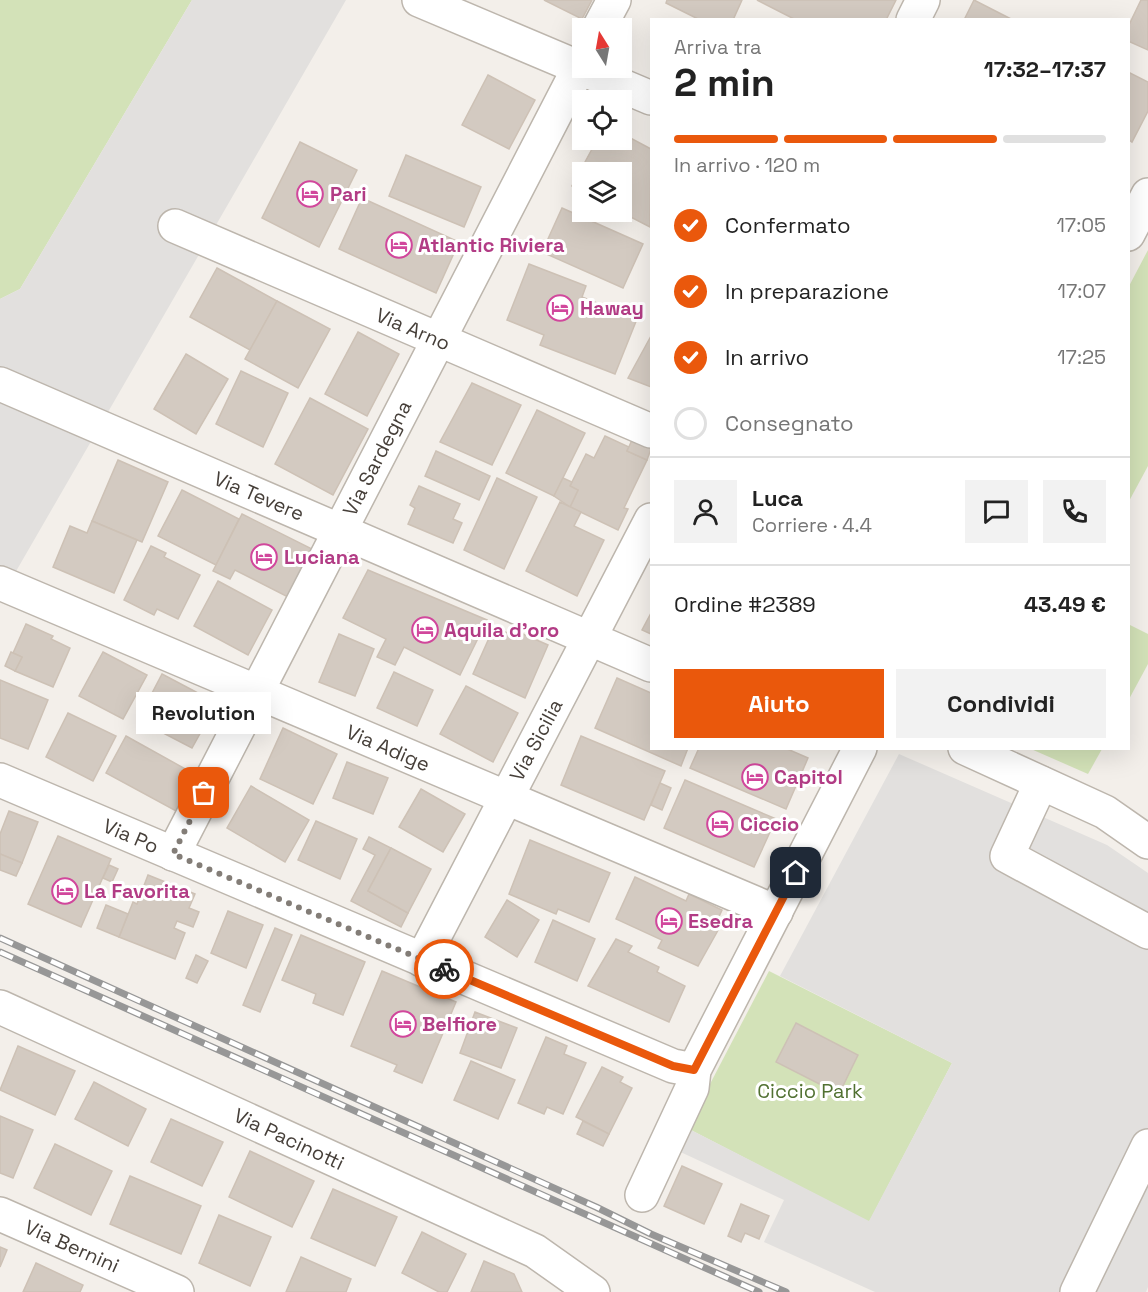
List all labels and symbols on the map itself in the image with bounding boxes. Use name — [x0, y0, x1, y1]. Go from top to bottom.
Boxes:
north arrow — [572, 18, 632, 78]
hotel icon: Pari — [295, 179, 325, 209]
place label: Pari — [330, 181, 367, 207]
hotel icon: Atlantic Riviera — [384, 230, 414, 260]
place label: Atlantic Riviera — [418, 232, 565, 258]
hotel icon: Haway — [545, 293, 575, 323]
place label: Haway — [580, 295, 644, 321]
street label: Via Arno — [372, 302, 454, 356]
street label: Via Sardegna — [337, 396, 417, 520]
street label: Via Tevere — [210, 465, 308, 527]
hotel icon: Luciana — [249, 542, 279, 572]
place label: Luciana — [284, 544, 360, 570]
hotel icon: Aquila d'oro — [410, 615, 440, 645]
place label: Aquila d'oro — [444, 617, 559, 643]
callout: Revolution — [136, 691, 272, 733]
street label: Via Sicilia — [504, 695, 568, 785]
street label: Via Adige — [342, 719, 434, 777]
hotel icon: Capitol — [740, 762, 770, 792]
place label: Capitol — [774, 764, 843, 790]
pin — [178, 767, 229, 818]
hotel icon: Ciccio — [705, 809, 735, 839]
place label: Ciccio — [740, 811, 799, 837]
street label: Via Po — [99, 813, 163, 859]
pin — [770, 847, 821, 898]
hotel icon: La Favorita — [50, 876, 80, 906]
place label: La Favorita — [84, 878, 190, 904]
hotel icon: Esedra — [654, 906, 684, 936]
place label: Esedra — [688, 908, 754, 934]
courier — [414, 939, 474, 999]
hotel icon: Belfiore — [388, 1009, 418, 1039]
place label: Belfiore — [422, 1011, 497, 1037]
park label: Ciccio Park — [757, 1078, 863, 1104]
street label: Via Pacinotti — [230, 1102, 348, 1176]
street label: Via Bernini — [21, 1214, 123, 1278]

